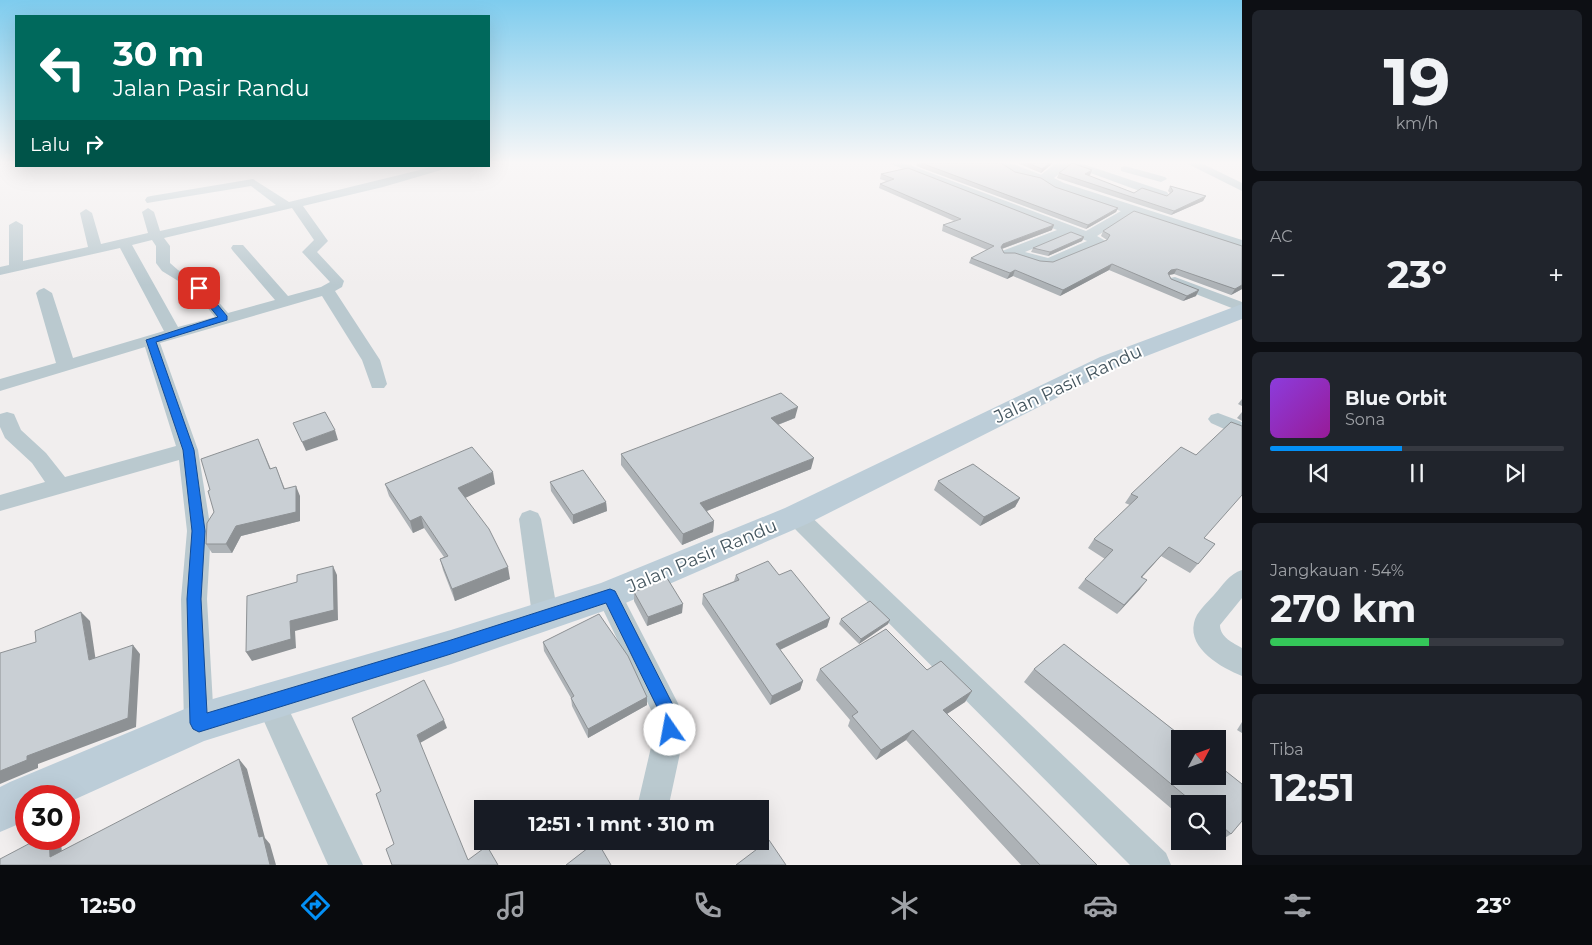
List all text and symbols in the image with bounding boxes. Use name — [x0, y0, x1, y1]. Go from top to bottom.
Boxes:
text: 30 m — [113, 32, 204, 75]
icon: left — [30, 35, 95, 100]
text: 19 — [1384, 42, 1450, 121]
text: Jalan Pasir Randu — [113, 75, 310, 102]
text: km/h — [1396, 114, 1438, 133]
icon: right — [80, 130, 108, 158]
text: Lalu — [30, 133, 70, 156]
text: AC — [1270, 227, 1293, 246]
text: 23° — [1387, 251, 1447, 298]
text: − — [1270, 258, 1286, 292]
text: + — [1548, 258, 1564, 292]
pin — [178, 267, 220, 309]
icon: arrive — [185, 274, 213, 302]
street label: Jalan Pasir Randu — [990, 340, 1146, 428]
text: Blue Orbit — [1345, 387, 1447, 410]
text: Sona — [1345, 410, 1385, 429]
icon: previous — [1305, 459, 1333, 487]
icon: pause — [1403, 459, 1431, 487]
icon: next — [1501, 459, 1529, 487]
street label: Jalan Pasir Randu — [623, 514, 780, 598]
text: Jangkauan · 54% — [1270, 561, 1404, 580]
text: 270 km — [1270, 585, 1416, 632]
position arrow — [643, 703, 695, 755]
north arrow — [1171, 730, 1226, 785]
map controls — [1171, 730, 1226, 850]
text: Tiba — [1270, 740, 1304, 759]
text: 12:51 — [1270, 764, 1355, 811]
speed limit sign: 30 — [15, 785, 80, 850]
button: search — [1171, 795, 1226, 850]
text: 12:51 · 1 mnt · 310 m — [528, 813, 715, 836]
icon: directions — [298, 888, 333, 923]
icon: music — [494, 888, 529, 923]
icon: phone — [690, 888, 725, 923]
icon: climate — [887, 888, 922, 923]
icon: car — [1083, 888, 1118, 923]
icon: filters — [1280, 888, 1315, 923]
text: 12:50 — [81, 892, 136, 919]
text: 23° — [1476, 892, 1511, 919]

